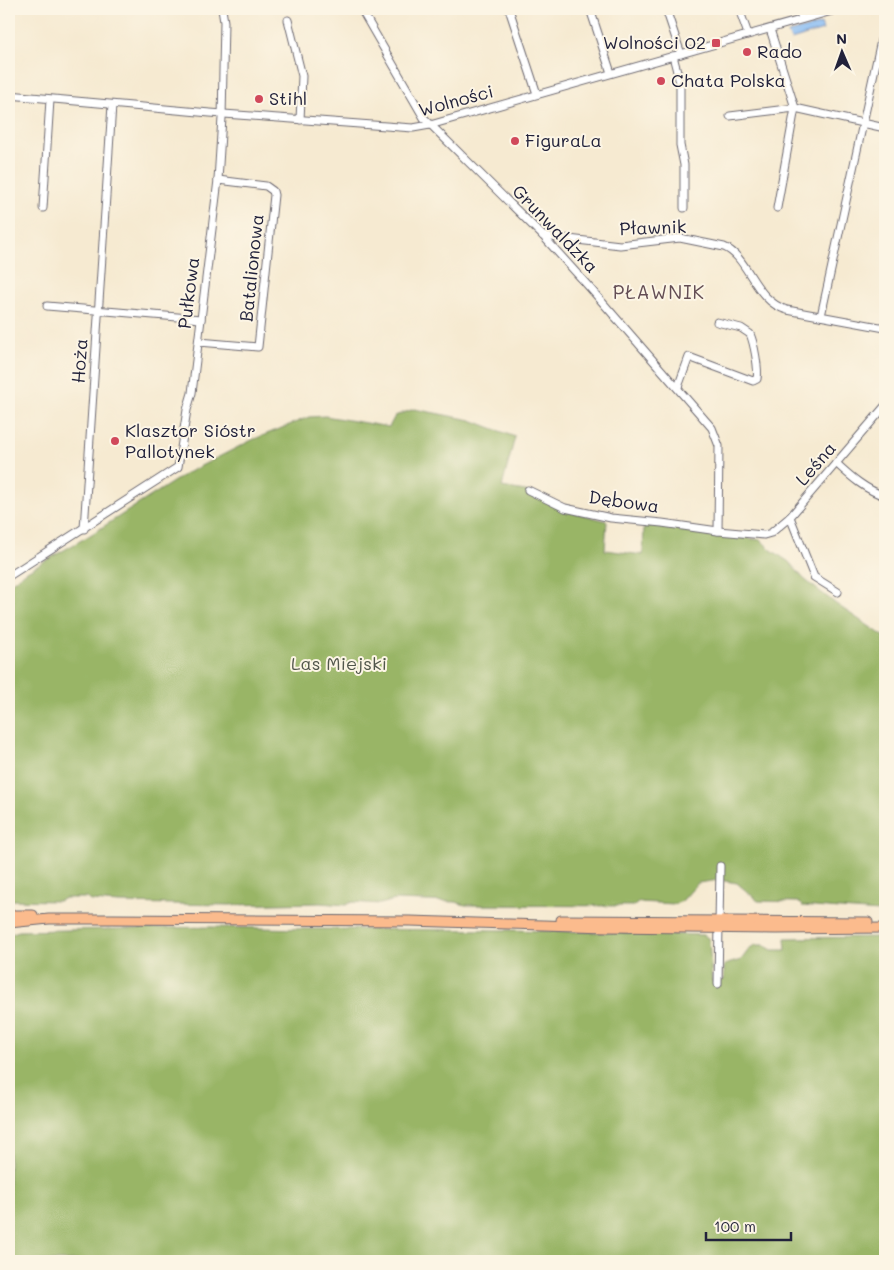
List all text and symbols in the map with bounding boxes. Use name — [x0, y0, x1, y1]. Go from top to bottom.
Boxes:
north arrow — [816, 28, 866, 78]
text: N — [836, 29, 847, 48]
place label: Wolności 02 — [603, 30, 706, 54]
marker: Wolności 02 — [710, 37, 722, 49]
place label: Rado — [757, 39, 802, 63]
marker: Rado — [741, 46, 753, 58]
place label: Chata Polska — [671, 68, 786, 92]
marker: Chata Polska — [655, 75, 667, 87]
street label: Wolności — [416, 79, 496, 122]
place label: Stihl — [269, 86, 307, 110]
marker: Stihl — [253, 93, 265, 105]
place label: FiguraLa — [525, 128, 602, 152]
marker: FiguraLa — [509, 135, 521, 147]
street label: Grunwaldzka — [507, 179, 604, 278]
street label: Batalionowa — [233, 213, 269, 323]
street label: Pławnik — [619, 214, 687, 240]
street label: Pułkowa — [172, 256, 204, 330]
district label: PŁAWNIK — [613, 279, 705, 304]
street label: Hoża — [65, 338, 93, 384]
place label: Klasztor Sióstr Pallotynek — [125, 418, 256, 463]
marker: Klasztor Sióstr Pallotynek — [109, 435, 121, 447]
street label: Leśna — [790, 436, 841, 490]
street label: Dębowa — [587, 484, 661, 518]
park label: Las Miejski — [291, 651, 387, 675]
scale bar — [706, 1210, 792, 1242]
text: 100 m — [714, 1216, 756, 1236]

